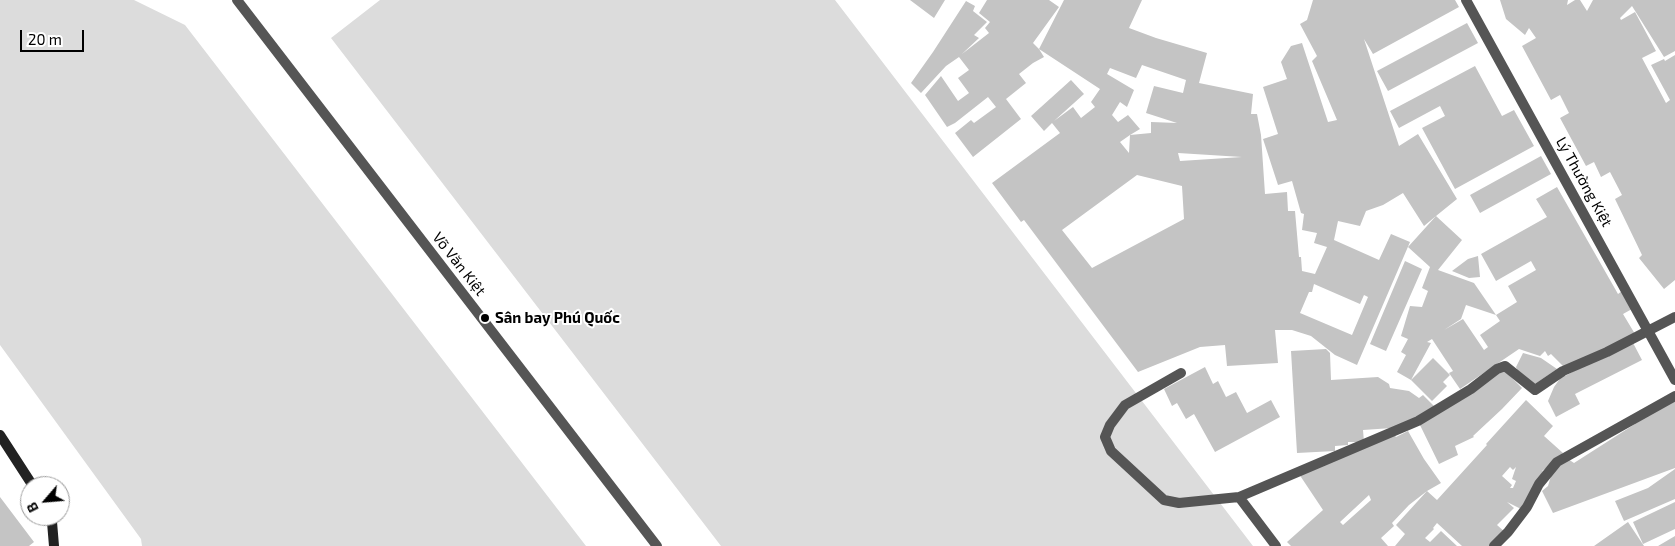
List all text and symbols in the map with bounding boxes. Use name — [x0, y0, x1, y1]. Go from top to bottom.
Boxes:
scale bar — [22, 20, 86, 52]
text: 20 m — [28, 30, 62, 48]
street label: Lý Thường Kiệt — [1552, 134, 1616, 230]
street label: Võ Văn Kiệt — [429, 229, 489, 299]
place label: Sân bay Phú Quốc — [495, 309, 620, 327]
marker: Sân bay Phú Quốc — [479, 312, 491, 324]
north arrow — [20, 476, 70, 526]
text: B — [22, 500, 42, 515]

